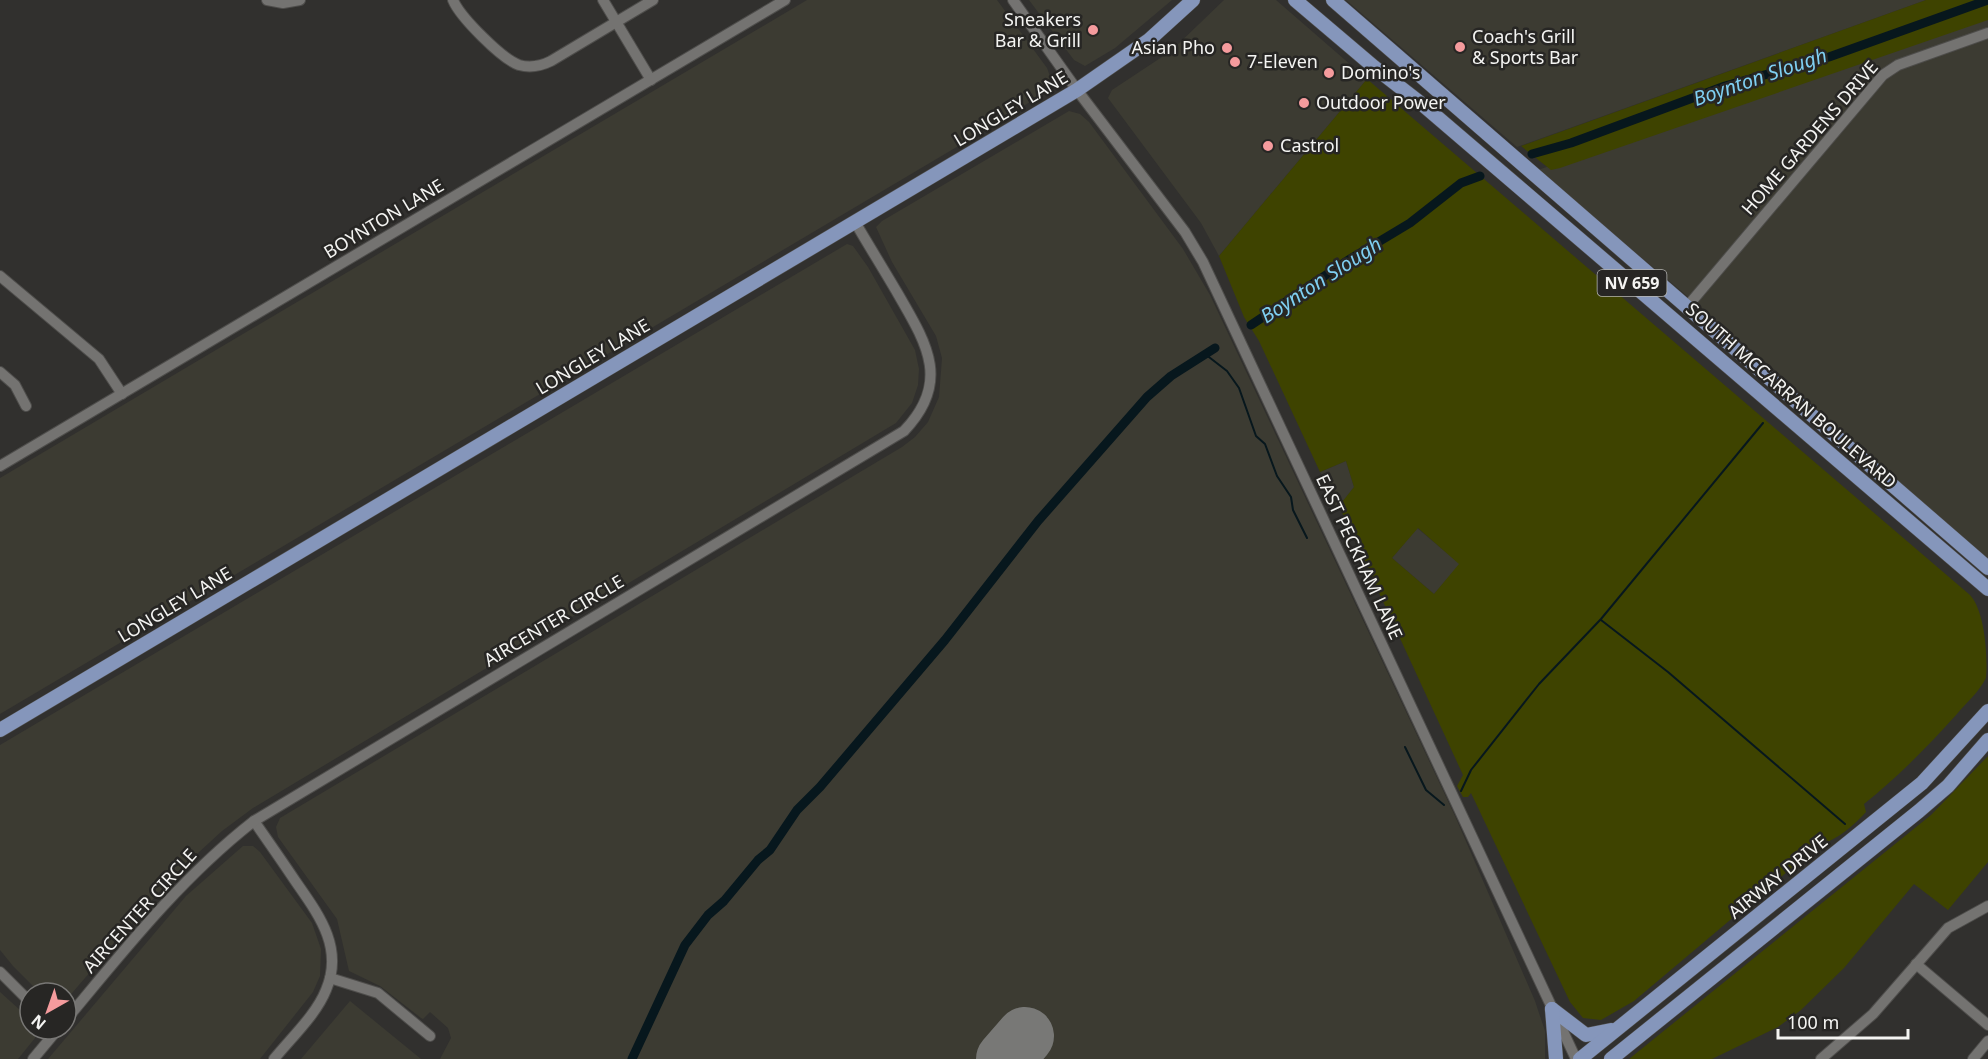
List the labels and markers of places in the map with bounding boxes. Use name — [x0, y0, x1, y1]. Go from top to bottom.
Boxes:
place label: Sneakers Bar & Grill — [995, 7, 1081, 52]
marker: Sneakers Bar & Grill — [1086, 23, 1100, 37]
place label: Coach's Grill & Sports Bar — [1472, 24, 1579, 69]
place label: Asian Pho — [1131, 35, 1215, 59]
marker: Coach's Grill & Sports Bar — [1453, 40, 1467, 54]
marker: Asian Pho — [1220, 41, 1234, 55]
place label: 7-Eleven — [1247, 49, 1318, 73]
marker: 7-Eleven — [1228, 55, 1242, 69]
place label: Domino's — [1341, 60, 1420, 84]
marker: Domino's — [1322, 66, 1336, 80]
place label: Outdoor Power — [1316, 90, 1446, 114]
marker: Outdoor Power — [1297, 96, 1311, 110]
place label: Castrol — [1280, 133, 1339, 157]
marker: Castrol — [1261, 139, 1275, 153]

